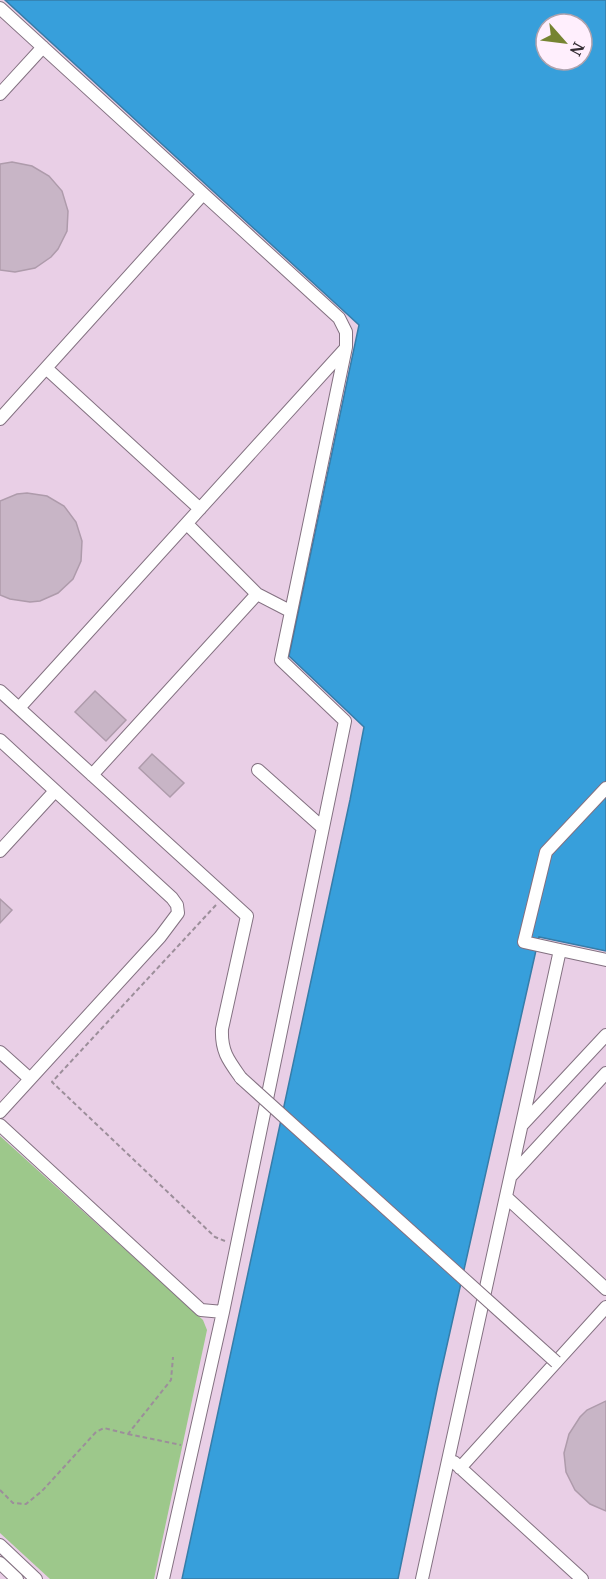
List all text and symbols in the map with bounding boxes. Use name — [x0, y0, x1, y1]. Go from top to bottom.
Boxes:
north arrow — [534, 12, 594, 72]
text: N — [564, 38, 590, 60]

